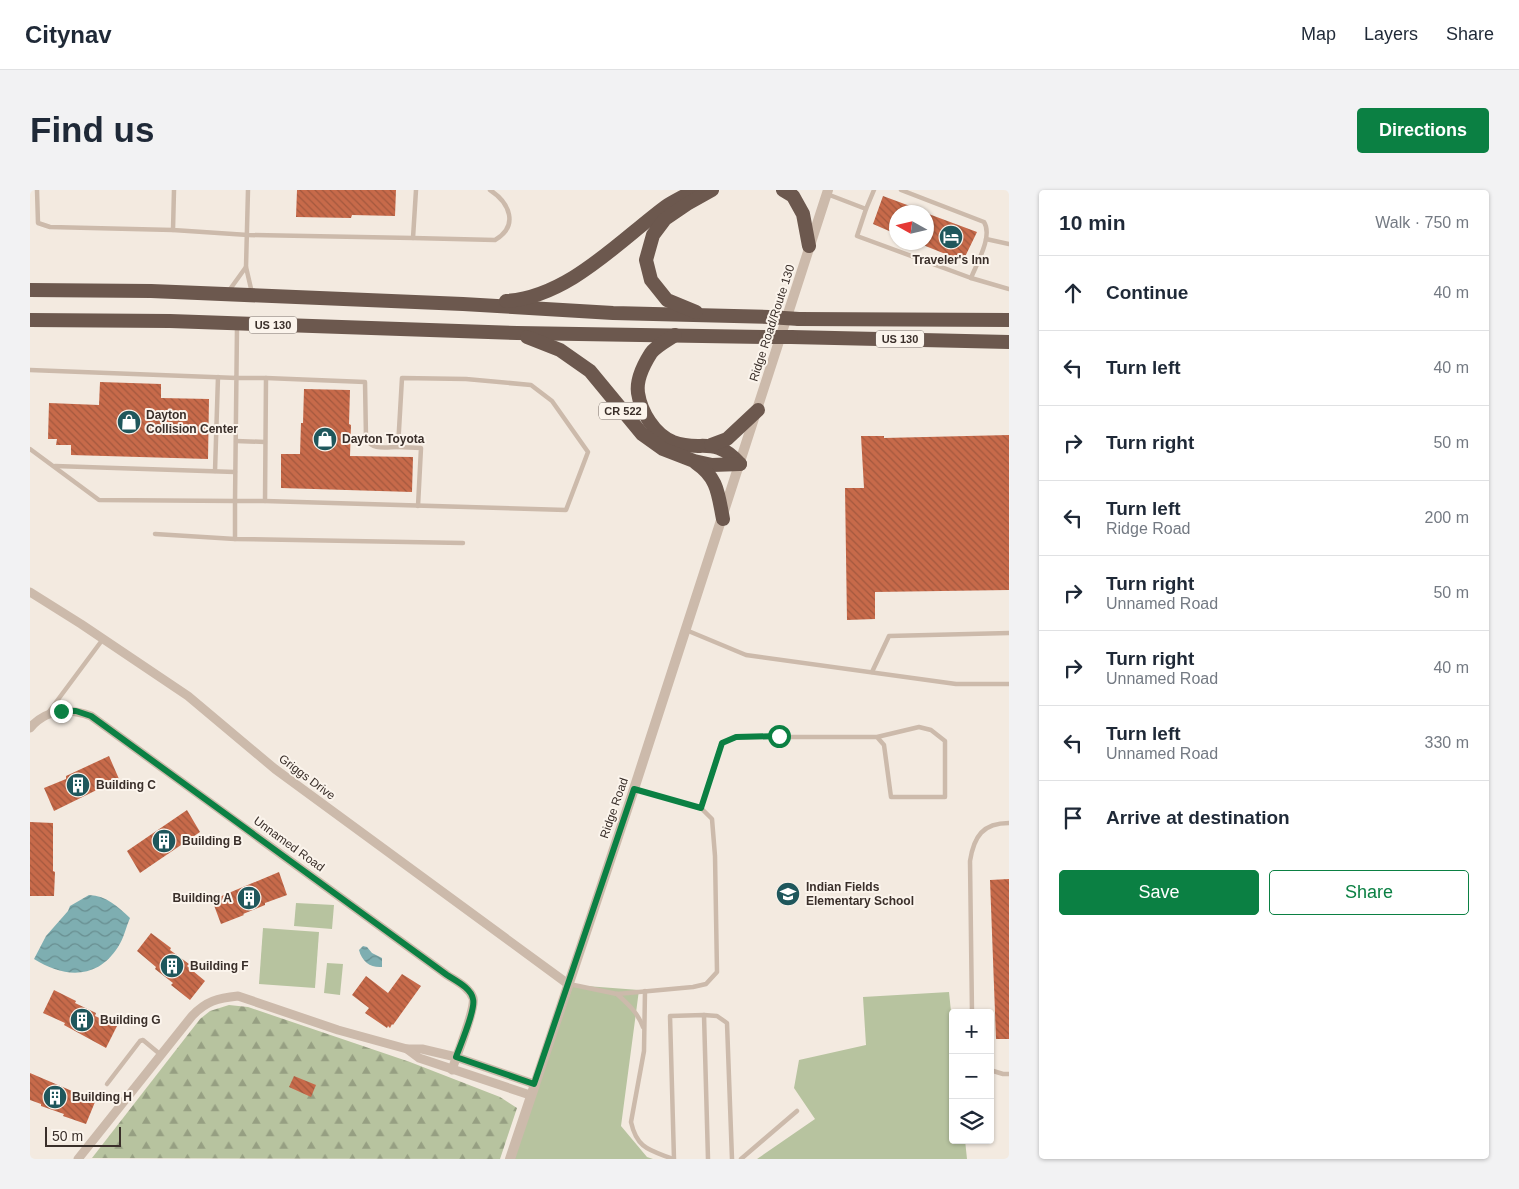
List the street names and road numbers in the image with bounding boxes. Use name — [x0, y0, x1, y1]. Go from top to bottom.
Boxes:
street label: Ridge Road/Route 130 — [746, 262, 798, 383]
road number: US 130 — [249, 316, 297, 334]
road number: US 130 — [876, 330, 924, 348]
road number: CR 522 — [599, 402, 647, 420]
street label: Griggs Drive — [276, 751, 338, 803]
street label: Ridge Road — [597, 776, 631, 840]
street label: Unnamed Road — [251, 814, 327, 874]

